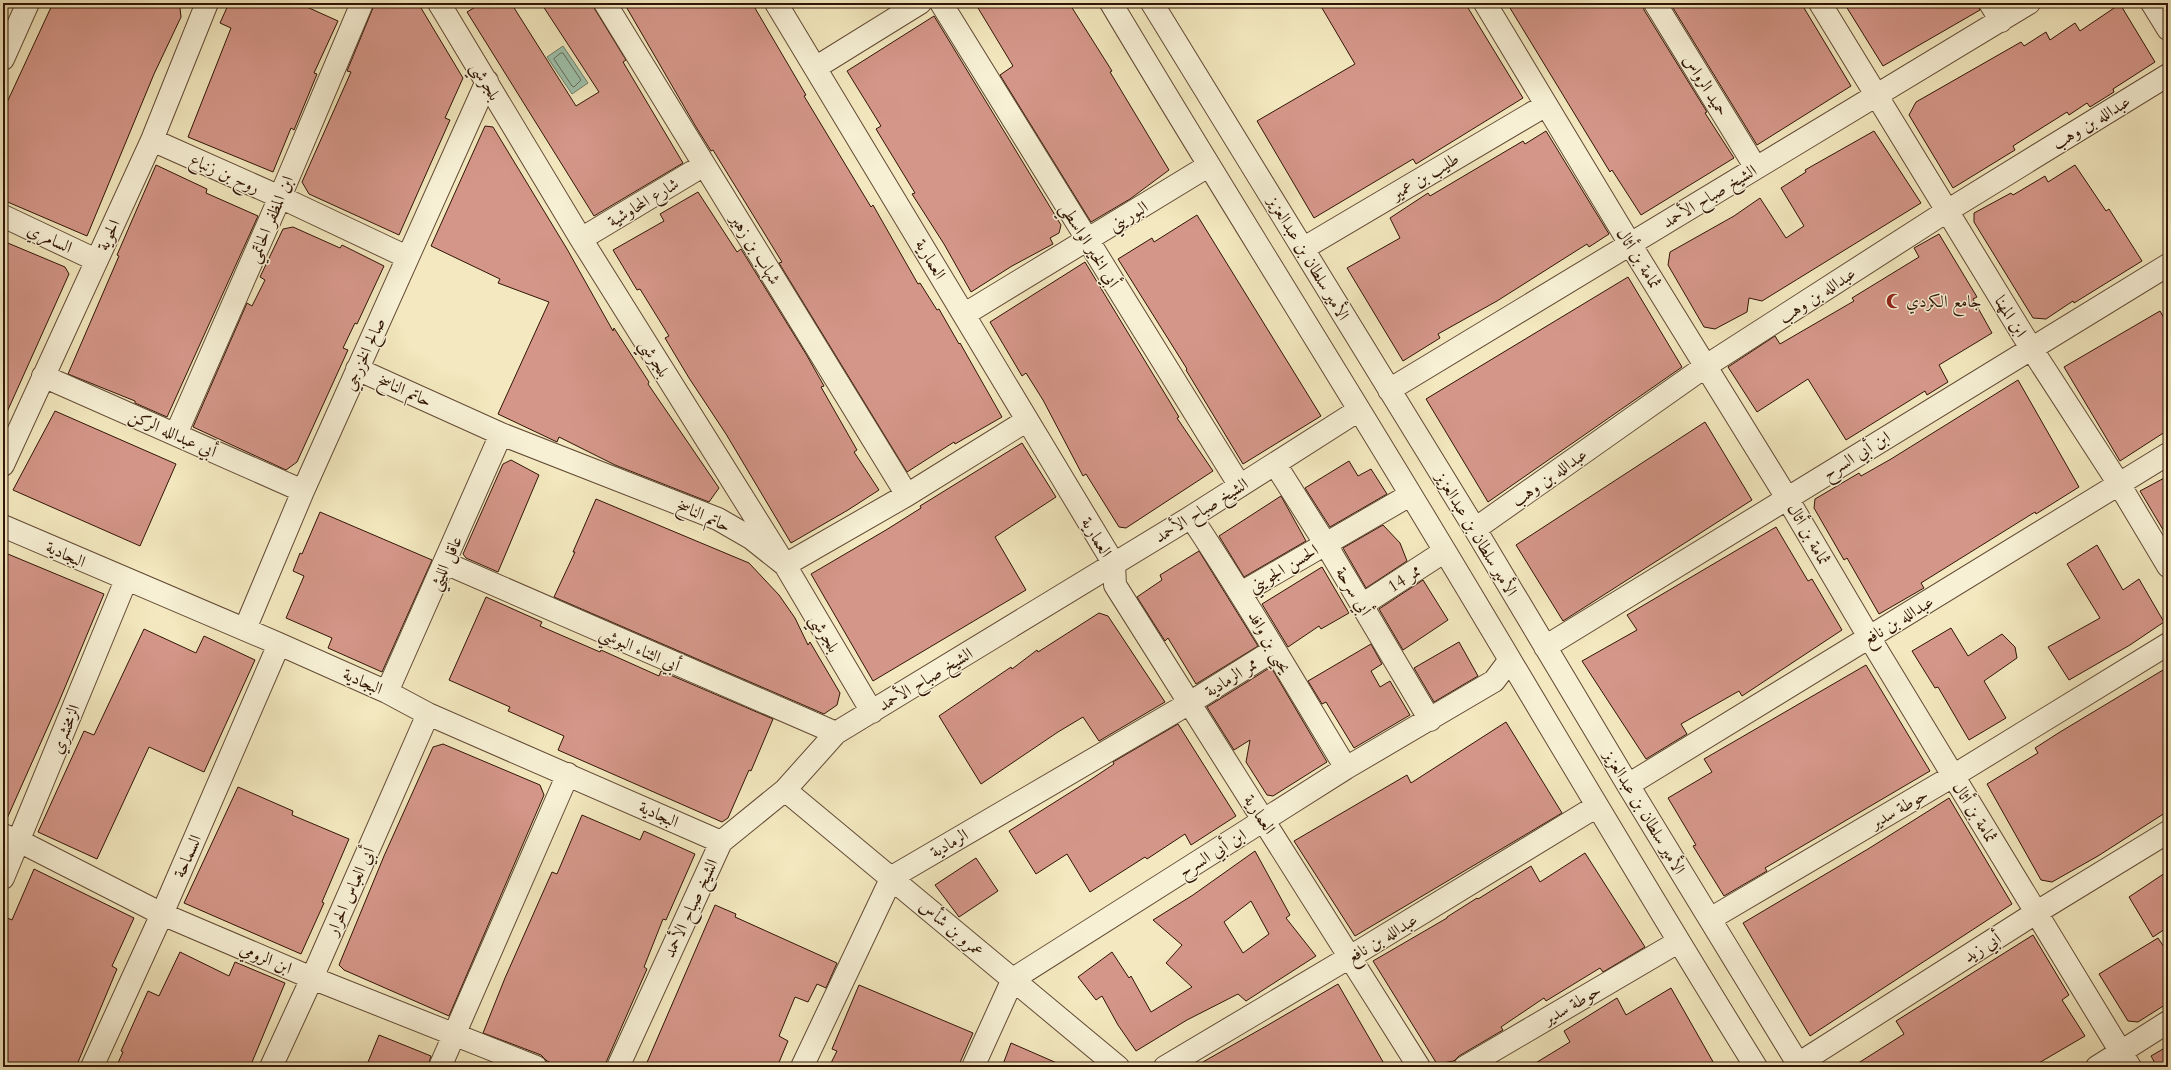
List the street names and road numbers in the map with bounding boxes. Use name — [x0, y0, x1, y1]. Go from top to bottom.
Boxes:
street label: حميد الرواس — [1678, 50, 1734, 121]
street label: بلجرشي — [462, 58, 506, 107]
street label: عبدالله بن وهب — [2048, 90, 2135, 155]
street label: طليب بن عمير — [1385, 147, 1463, 207]
street label: روح بن زنباع — [185, 148, 263, 202]
street label: الشيخ صباح الأحمد — [1658, 159, 1763, 237]
street label: ابن المظفر الحاتمي — [242, 172, 303, 268]
street label: شارع المحاوشية — [603, 172, 684, 234]
street label: الأمير سلطان بن عبدالعزيز — [1261, 190, 1355, 325]
street label: البوريني — [1104, 195, 1154, 240]
street label: أبي الخير الواسطي — [1051, 198, 1126, 294]
street label: شهاب بن زهير — [724, 208, 786, 289]
street label: الحوية — [91, 216, 126, 255]
street label: السامري — [23, 218, 76, 261]
street label: ثمامة بن أثال — [1611, 223, 1667, 293]
street label: العمارية — [910, 235, 952, 284]
street label: عبدالله بن وهب — [1774, 262, 1860, 329]
street label: ابن المهنا — [1989, 291, 2033, 342]
street label: صالح الخزرجي — [338, 314, 394, 396]
street label: بلجرشي — [631, 335, 675, 384]
street label: حاتم الناسخ — [373, 368, 435, 415]
street label: أبي عبدالله الركن — [124, 403, 221, 466]
street label: ابن أبي السرح — [1818, 425, 1896, 488]
street label: عبدالله بن وهب — [1507, 443, 1592, 512]
street label: الأمير سلطان بن عبدالعزيز — [1429, 466, 1523, 601]
street label: الشيخ صباح الأحمد — [1150, 472, 1255, 552]
street label: حاتم الناسخ — [672, 493, 734, 540]
street label: ثمامة بن أثال — [1782, 499, 1836, 569]
street label: العمارية — [1076, 513, 1118, 562]
street label: عاقل الليثي — [423, 532, 471, 596]
street label: البجادية — [42, 536, 90, 573]
street label: الحسن الجويني — [1244, 538, 1324, 601]
street label: ممر 14 — [1383, 559, 1425, 598]
street label: أبي سرحة — [1327, 562, 1378, 621]
street label: عبدالله بن نافع — [1859, 590, 1940, 654]
street label: يحيى بن وافد — [1240, 607, 1297, 679]
street label: بلجرشي — [801, 610, 845, 659]
street label: أبي الثناء البوشي — [594, 621, 684, 681]
street label: الشيخ صباح الأحمد — [874, 642, 979, 720]
street label: ممر الرمادية — [1200, 652, 1262, 703]
street label: البجادية — [339, 663, 387, 700]
street label: الزمخشري — [45, 701, 88, 758]
street label: الأمير سلطان بن عبدالعزيز — [1597, 744, 1691, 879]
street label: ثمامة بن أثال — [1947, 777, 2003, 847]
street label: حوطة سدير — [1864, 783, 1932, 835]
street label: العمارية — [1238, 790, 1281, 839]
street label: البجادية — [635, 796, 683, 833]
street label: الرمادية — [926, 823, 973, 863]
street label: ابن أبي السرح — [1174, 823, 1252, 886]
street label: السماحة — [168, 831, 207, 881]
street label: أبي العباس الحرار — [319, 843, 383, 942]
street label: الشيخ صباح الأحمد — [657, 855, 727, 963]
street label: عمرو بن شأس — [914, 894, 990, 962]
street label: عبدالله بن نافع — [1343, 908, 1424, 972]
street label: أبي زيد — [1959, 926, 2007, 970]
street label: ابن الرومي — [235, 937, 296, 983]
street label: حوطة سدير — [1537, 979, 1605, 1031]

